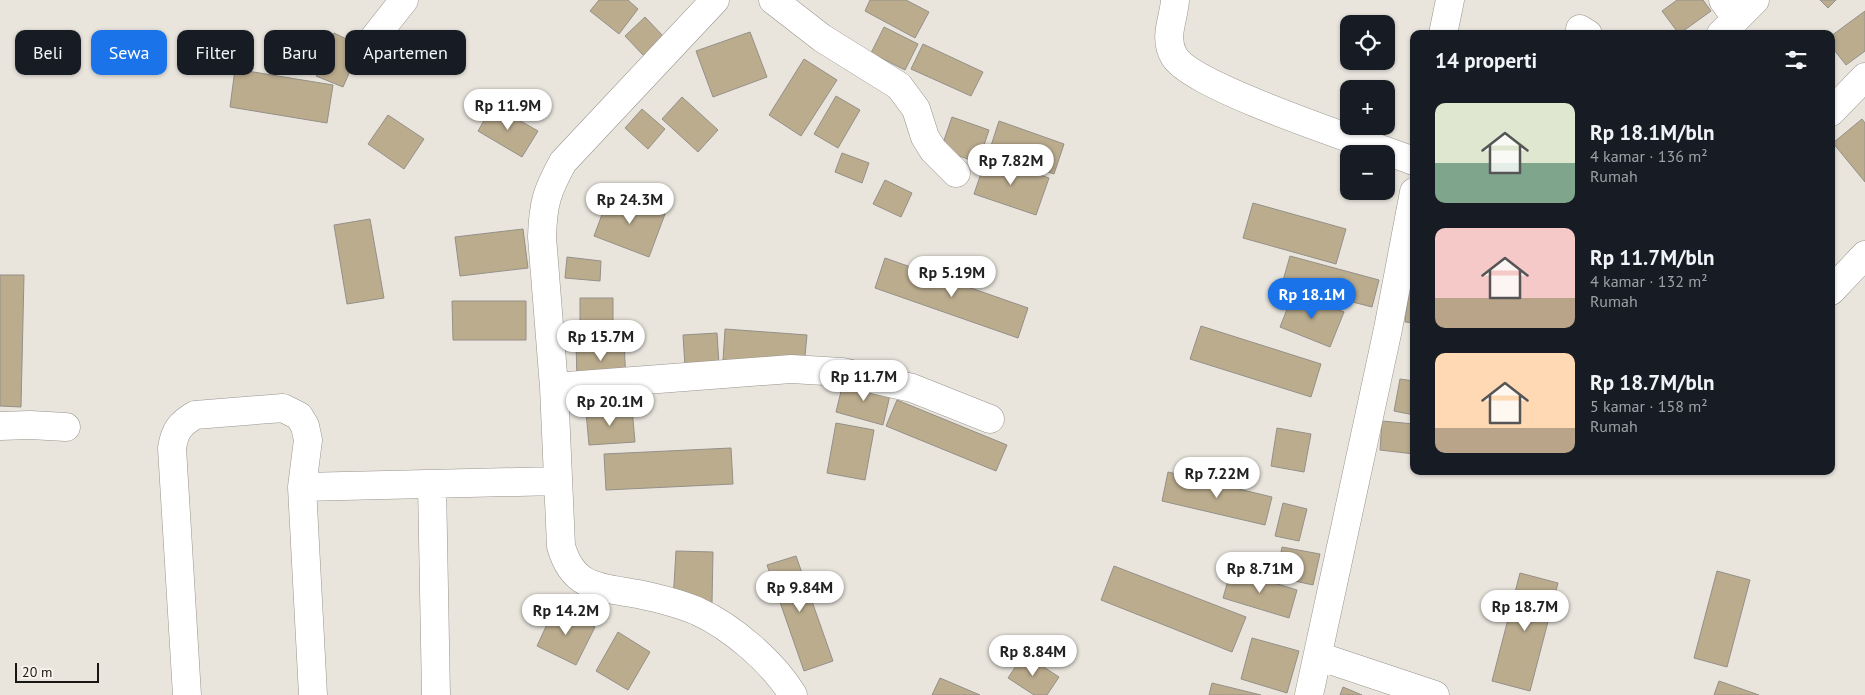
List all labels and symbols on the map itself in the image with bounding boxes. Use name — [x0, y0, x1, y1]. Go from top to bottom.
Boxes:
pin: Rp 11.9M — [456, 88, 560, 131]
pin: Rp 7.82M — [959, 144, 1063, 186]
pin: Rp 24.3M — [578, 182, 682, 225]
pin: Rp 5.19M — [900, 256, 1004, 298]
pin: Rp 18.1M — [1260, 278, 1364, 320]
pin: Rp 15.7M — [549, 320, 653, 362]
pin: Rp 11.7M — [812, 360, 916, 402]
pin: Rp 20.1M — [558, 384, 662, 427]
pin: Rp 7.22M — [1165, 456, 1269, 499]
pin: Rp 8.71M — [1208, 552, 1312, 594]
pin: Rp 9.84M — [748, 570, 852, 613]
pin: Rp 18.7M — [1473, 590, 1577, 632]
pin: Rp 14.2M — [514, 594, 618, 636]
pin: Rp 8.84M — [981, 634, 1085, 677]
scale bar — [15, 660, 99, 683]

